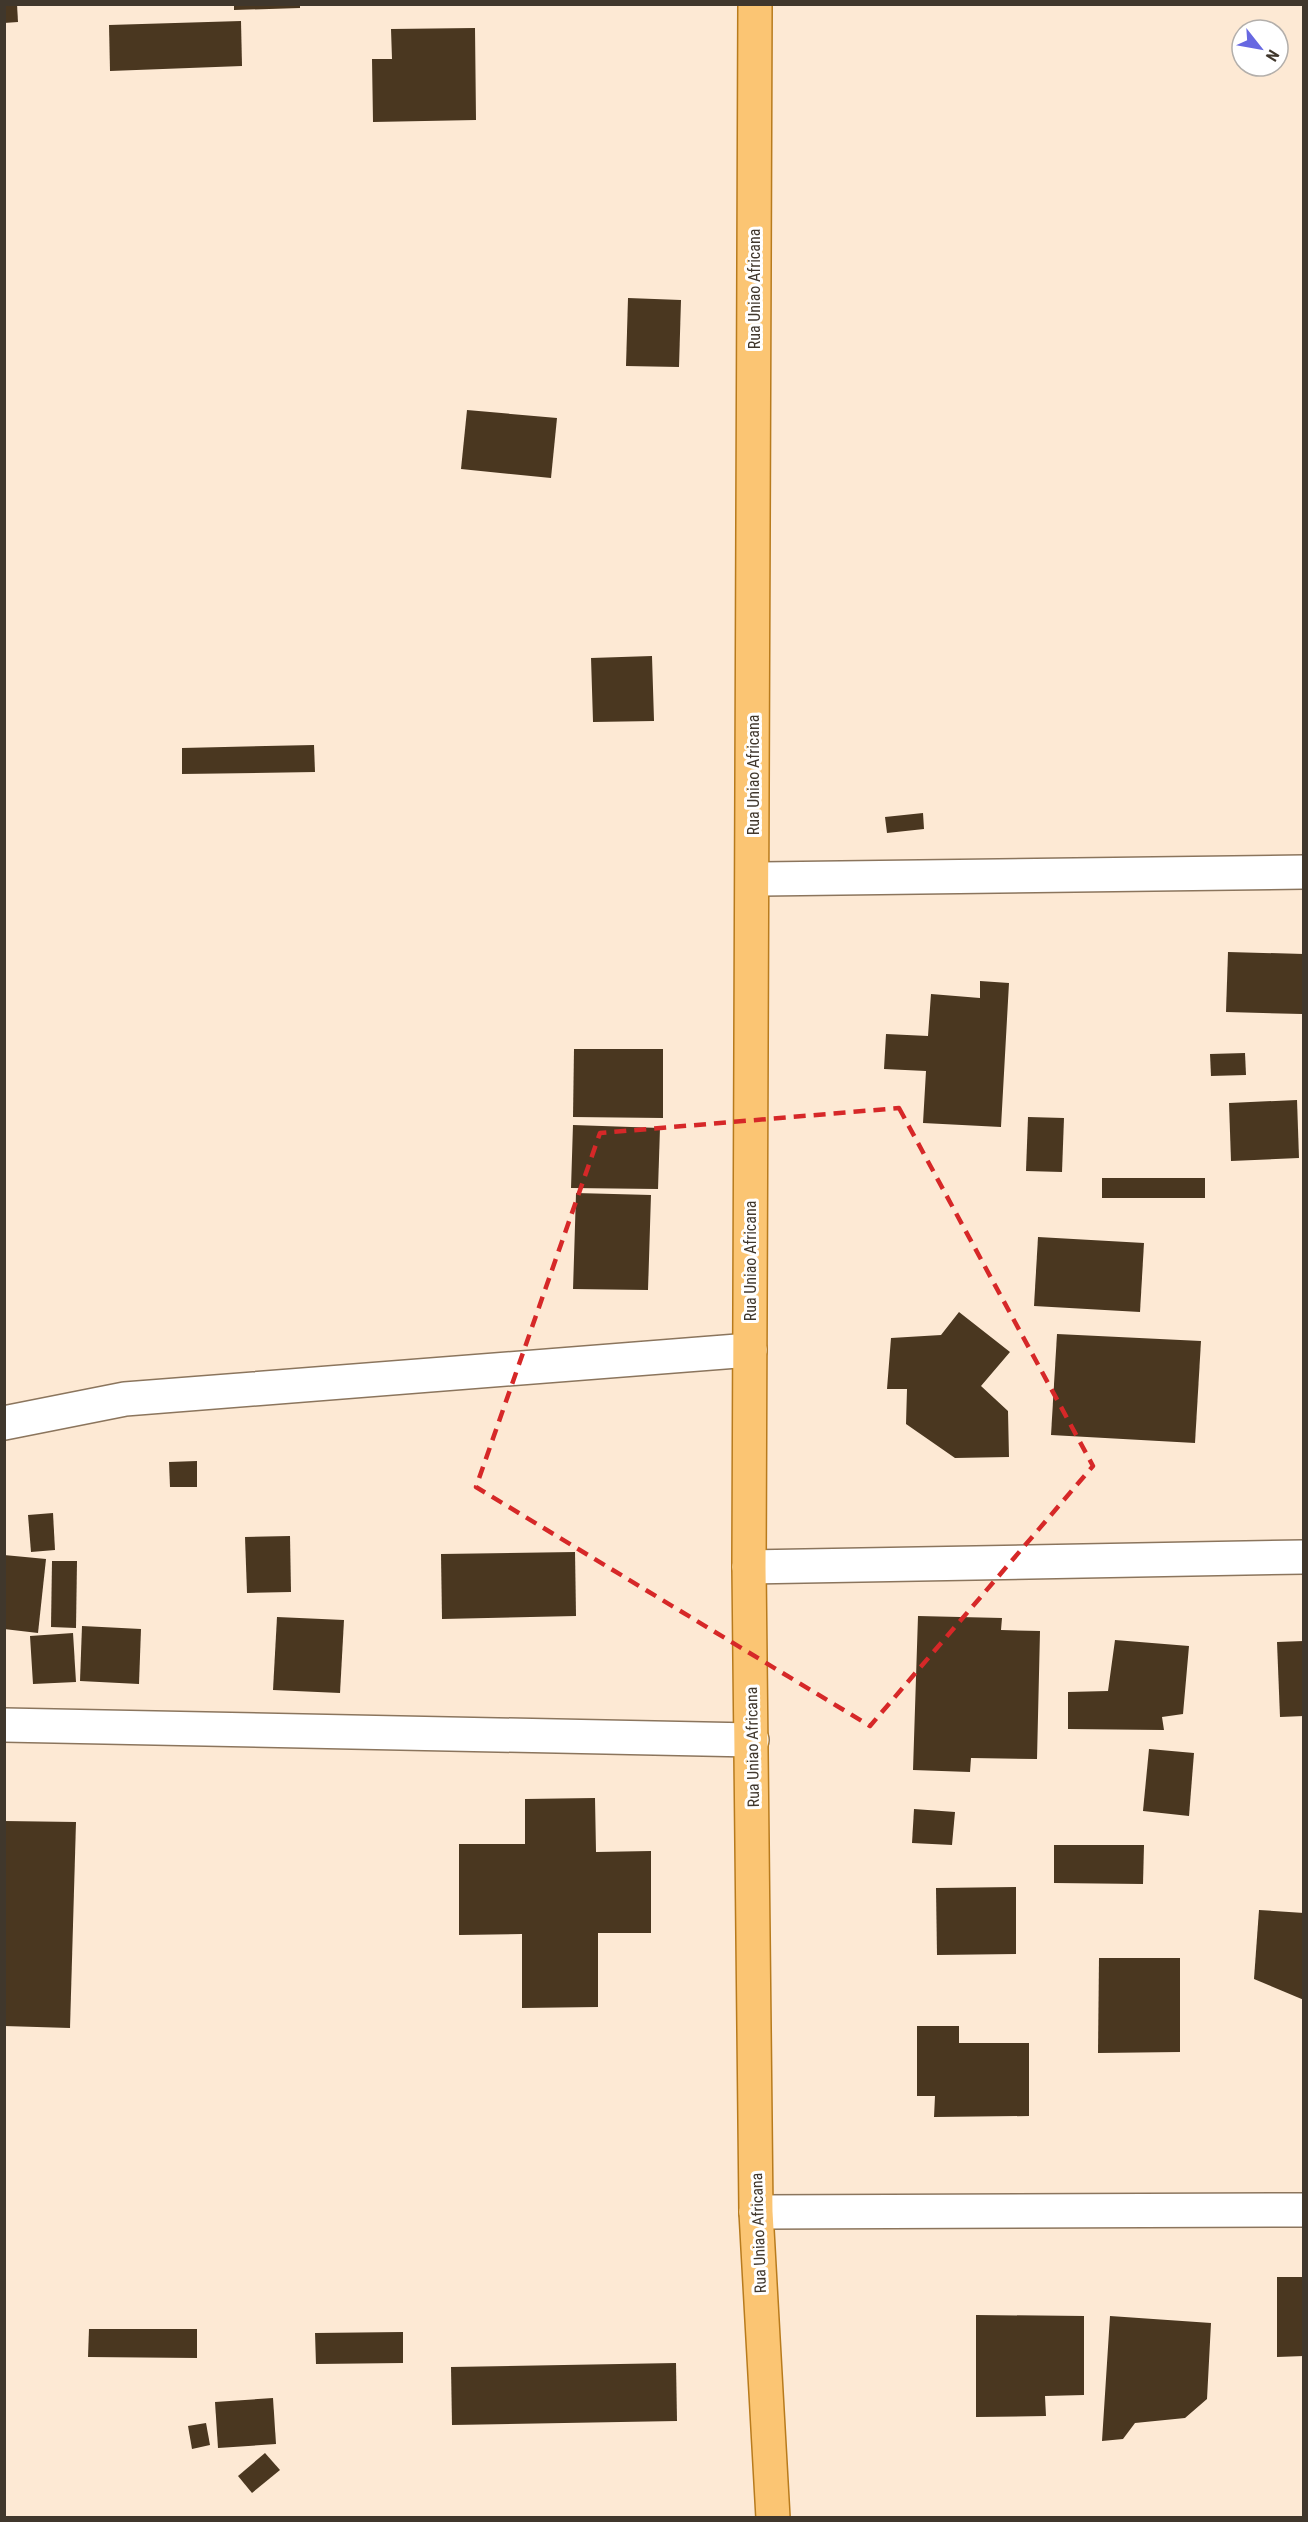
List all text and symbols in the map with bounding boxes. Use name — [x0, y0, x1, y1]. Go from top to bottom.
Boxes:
north arrow — [1230, 18, 1290, 78]
text: N — [1262, 46, 1283, 65]
street label: Rua Uniao Africana — [745, 229, 764, 349]
street label: Rua Uniao Africana — [744, 715, 763, 835]
street label: Rua Uniao Africana — [741, 1201, 760, 1321]
street label: Rua Uniao Africana — [742, 1687, 763, 1807]
street label: Rua Uniao Africana — [747, 2172, 770, 2294]

